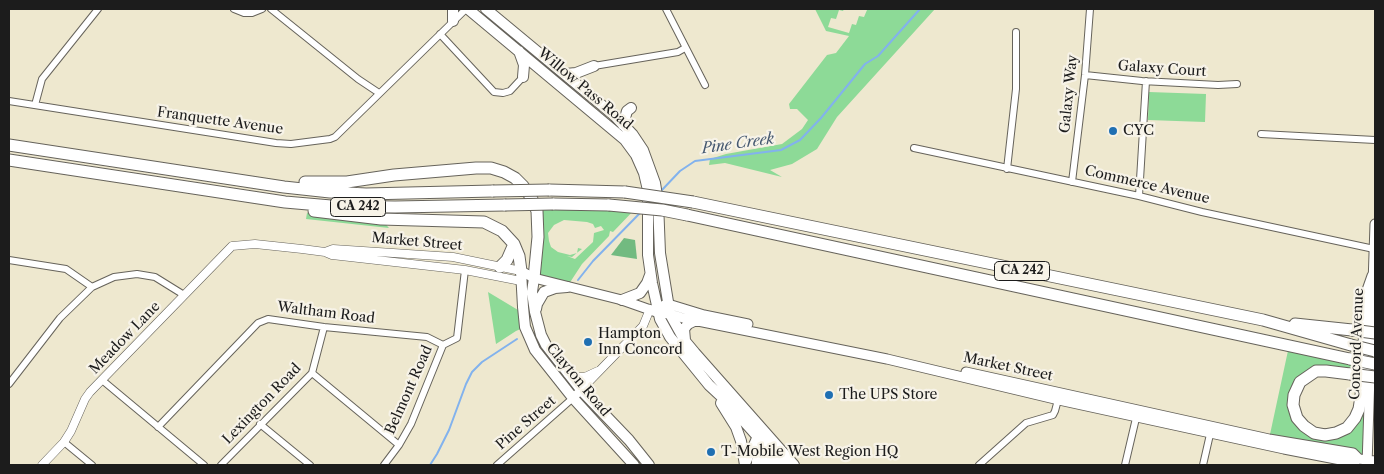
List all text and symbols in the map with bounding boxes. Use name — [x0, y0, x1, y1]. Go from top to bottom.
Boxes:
street label: Willow Pass Road — [534, 45, 636, 133]
street label: Galaxy Way — [1057, 54, 1081, 134]
street label: Galaxy Court — [1117, 58, 1207, 80]
street label: Franquette Avenue — [156, 104, 284, 138]
place label: CYC — [1123, 123, 1154, 139]
marker: CYC — [1107, 125, 1119, 137]
water label: Pine Creek — [701, 130, 775, 158]
street label: Commerce Avenue — [1083, 162, 1211, 208]
road number: CA 242 — [330, 198, 386, 216]
street label: Market Street — [371, 230, 463, 254]
road number: CA 242 — [994, 262, 1050, 280]
street label: Concord Avenue — [1347, 288, 1367, 400]
street label: Meadow Lane — [86, 298, 164, 378]
street label: Waltham Road — [276, 299, 376, 327]
place label: Hampton Inn Concord — [598, 326, 683, 358]
marker: Hampton Inn Concord — [582, 336, 594, 348]
street label: Clayton Road — [543, 340, 613, 420]
street label: Belmont Road — [382, 343, 436, 437]
street label: Market Street — [962, 349, 1054, 385]
street label: Lexington Road — [219, 360, 305, 448]
place label: The UPS Store — [839, 387, 937, 403]
marker: The UPS Store — [823, 389, 835, 401]
street label: Pine Street — [493, 393, 559, 453]
place label: T-Mobile West Region HQ — [721, 444, 898, 460]
marker: T-Mobile West Region HQ — [705, 446, 717, 458]

